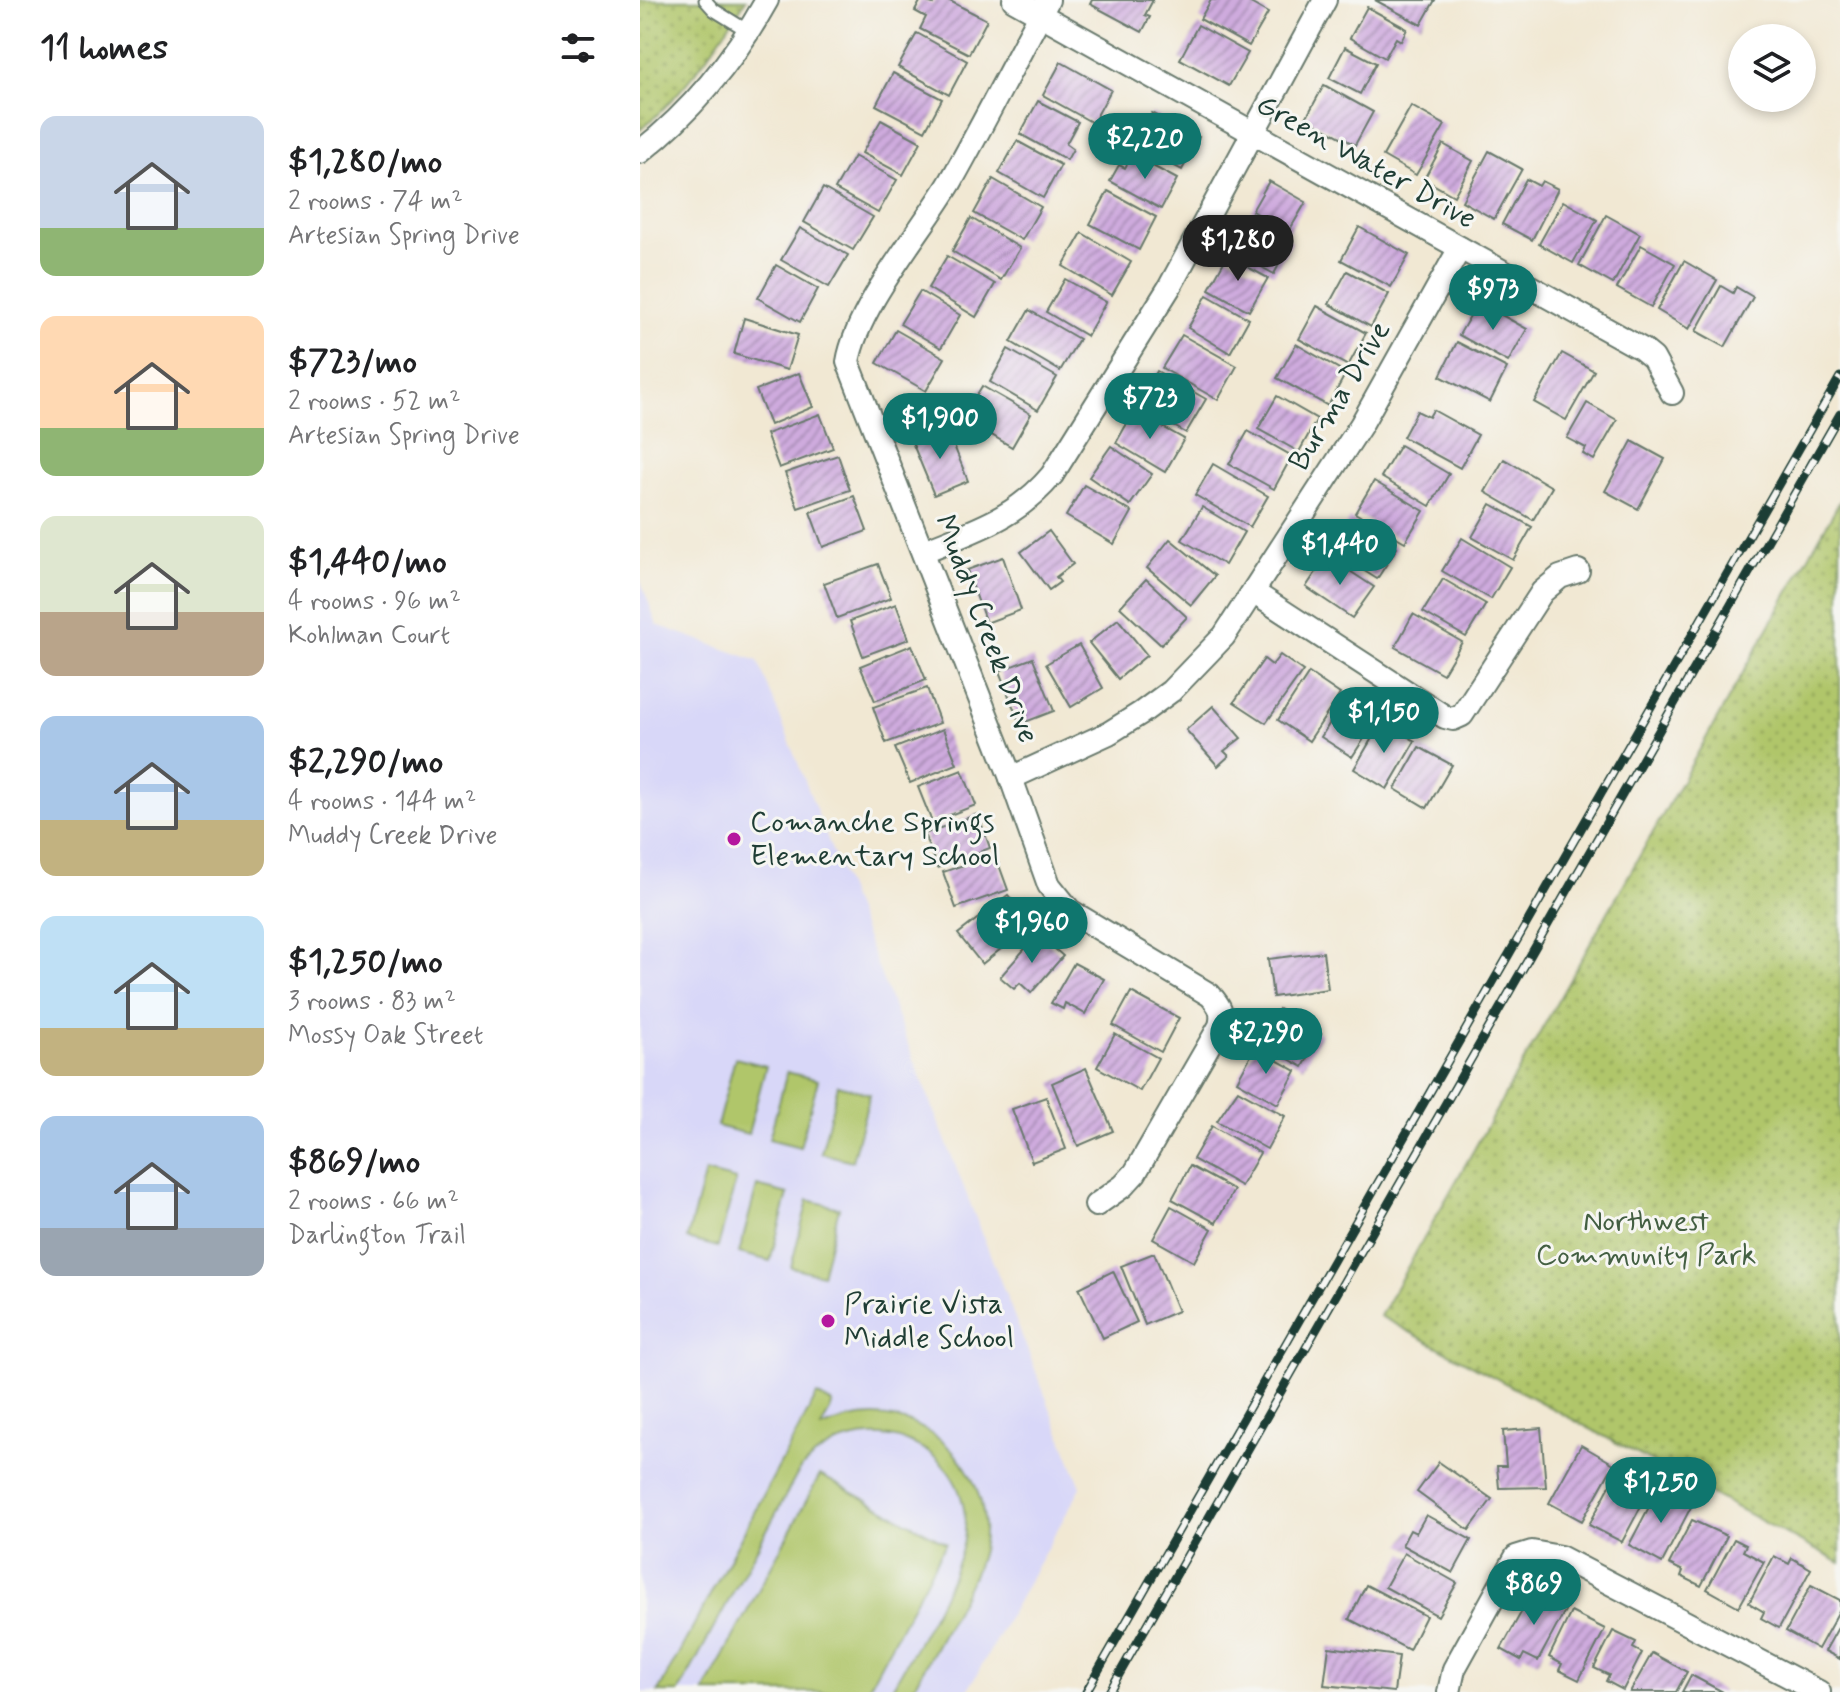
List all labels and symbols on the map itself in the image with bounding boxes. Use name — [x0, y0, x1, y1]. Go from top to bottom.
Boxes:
street label: Green Water Drive — [1249, 85, 1483, 239]
pin: $2,220 — [1080, 113, 1210, 181]
pin: $1,280 — [1173, 215, 1303, 283]
pin: $973 — [1446, 264, 1540, 332]
street label: Burma Drive — [1280, 314, 1400, 478]
pin: $723 — [1103, 373, 1197, 441]
pin: $1,900 — [875, 393, 1005, 461]
street label: Muddy Creek Drive — [924, 509, 1048, 749]
pin: $1,440 — [1275, 519, 1405, 587]
pin: $1,150 — [1319, 687, 1449, 755]
place label: Comanche Springs Elementary School — [750, 803, 999, 876]
marker: Comanche Springs Elementary School — [725, 830, 743, 848]
pin: $1,960 — [967, 897, 1097, 965]
pin: $2,290 — [1201, 1008, 1331, 1076]
park label: Northwest Community Park — [1536, 1202, 1756, 1275]
place label: Prairie Vista Middle School — [844, 1285, 1014, 1358]
marker: Prairie Vista Middle School — [819, 1312, 837, 1330]
pin: $1,250 — [1596, 1457, 1726, 1525]
pin: $869 — [1487, 1559, 1581, 1627]

